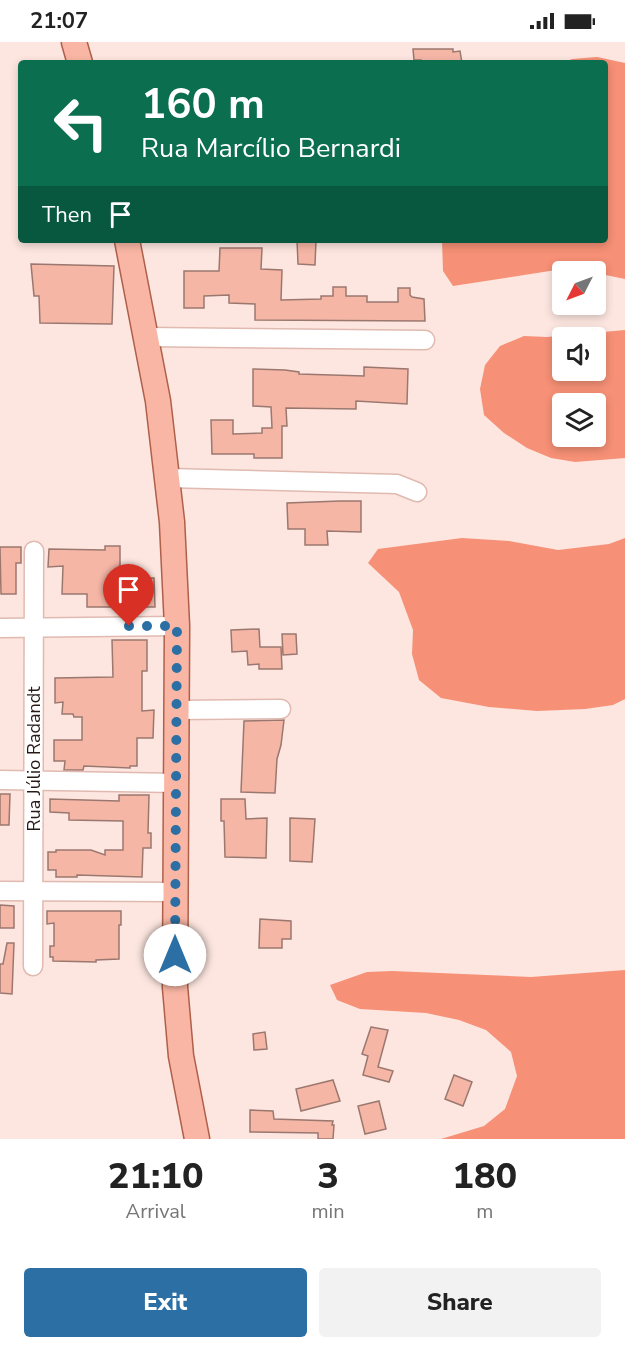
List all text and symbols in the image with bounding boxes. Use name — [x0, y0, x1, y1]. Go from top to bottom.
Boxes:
text: 21:07 — [30, 6, 88, 36]
text: 160 m — [141, 76, 265, 133]
icon: left — [42, 84, 120, 162]
text: Rua Marcílio Bernardi — [141, 130, 401, 167]
icon: arrive — [104, 198, 137, 231]
text: Then — [42, 200, 92, 230]
north arrow — [552, 261, 606, 315]
map controls — [552, 261, 606, 447]
button: sound — [552, 327, 606, 381]
button: layers — [552, 393, 606, 447]
pin — [103, 564, 154, 626]
icon: arrive — [112, 573, 145, 606]
street label: Rua Júlio Radandt — [22, 686, 46, 831]
position arrow — [143, 923, 207, 987]
text: 21:10 — [108, 1152, 204, 1201]
text: 3 — [317, 1152, 339, 1201]
text: 180 — [452, 1152, 517, 1201]
text: Arrival — [126, 1198, 186, 1225]
text: min — [311, 1198, 345, 1225]
text: m — [476, 1198, 493, 1225]
button: Exit — [24, 1268, 307, 1337]
button: Share — [319, 1268, 601, 1337]

